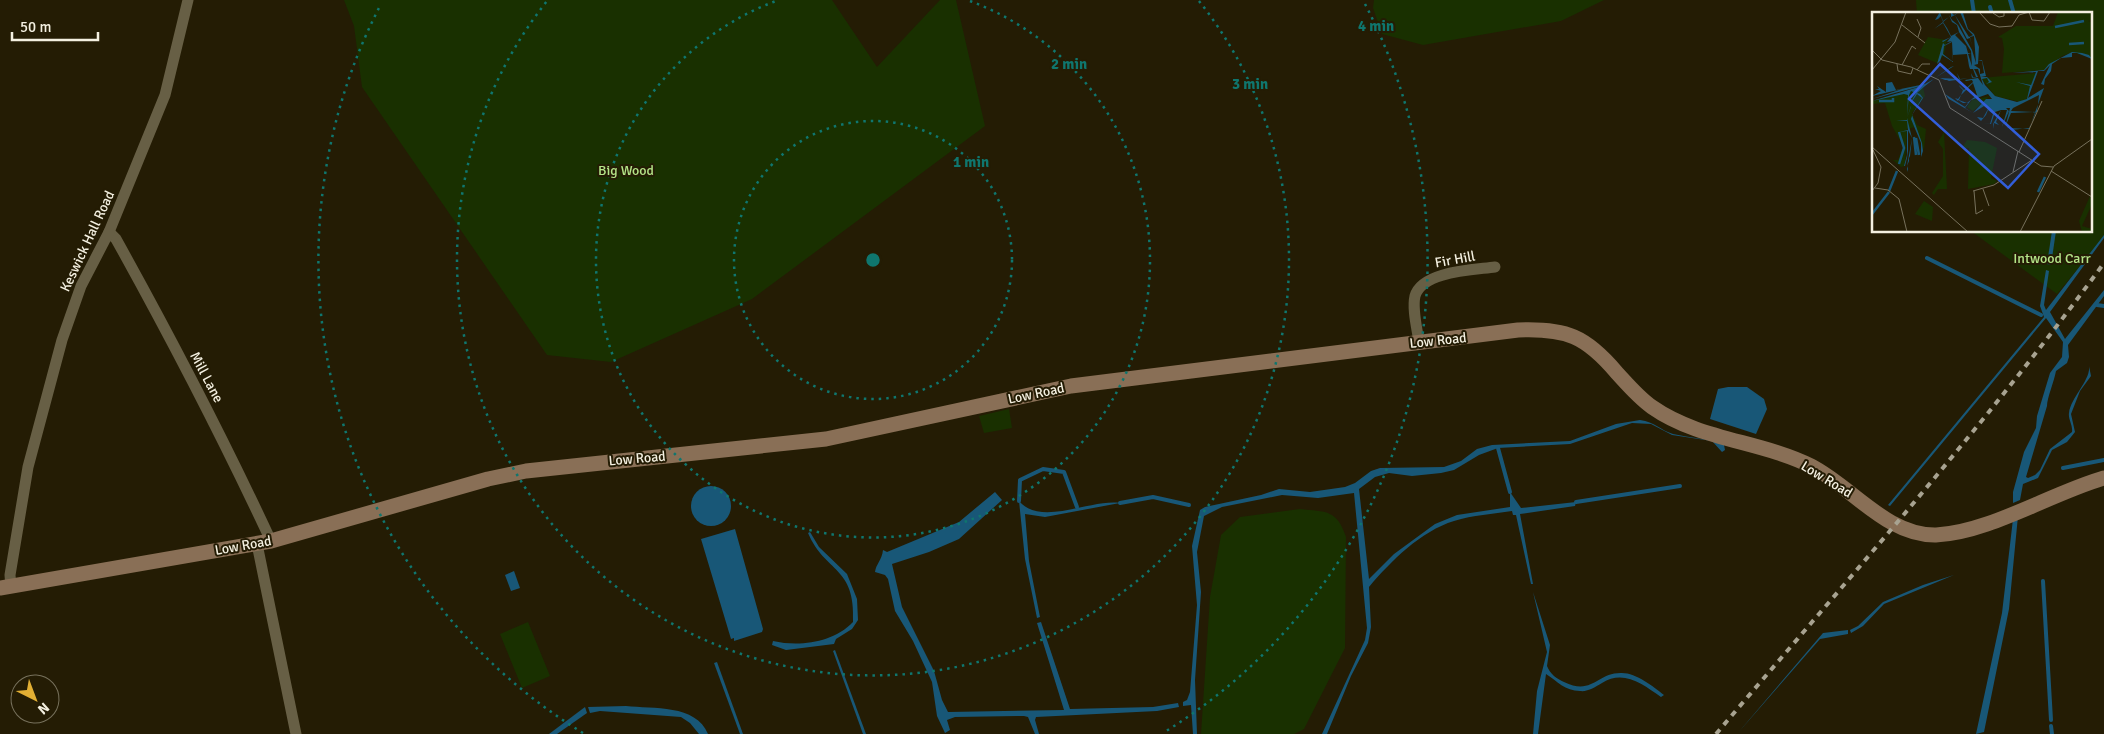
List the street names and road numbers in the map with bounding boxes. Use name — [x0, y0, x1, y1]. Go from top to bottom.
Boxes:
street label: Keswick Hall Road — [57, 188, 118, 295]
street label: Fir Hill — [1434, 248, 1477, 271]
street label: Low Road — [1409, 329, 1467, 352]
street label: Mill Lane — [186, 349, 227, 406]
street label: Low Road — [1006, 379, 1066, 408]
street label: Low Road — [608, 448, 666, 469]
street label: Low Road — [1798, 457, 1856, 501]
street label: Low Road — [213, 532, 273, 559]

